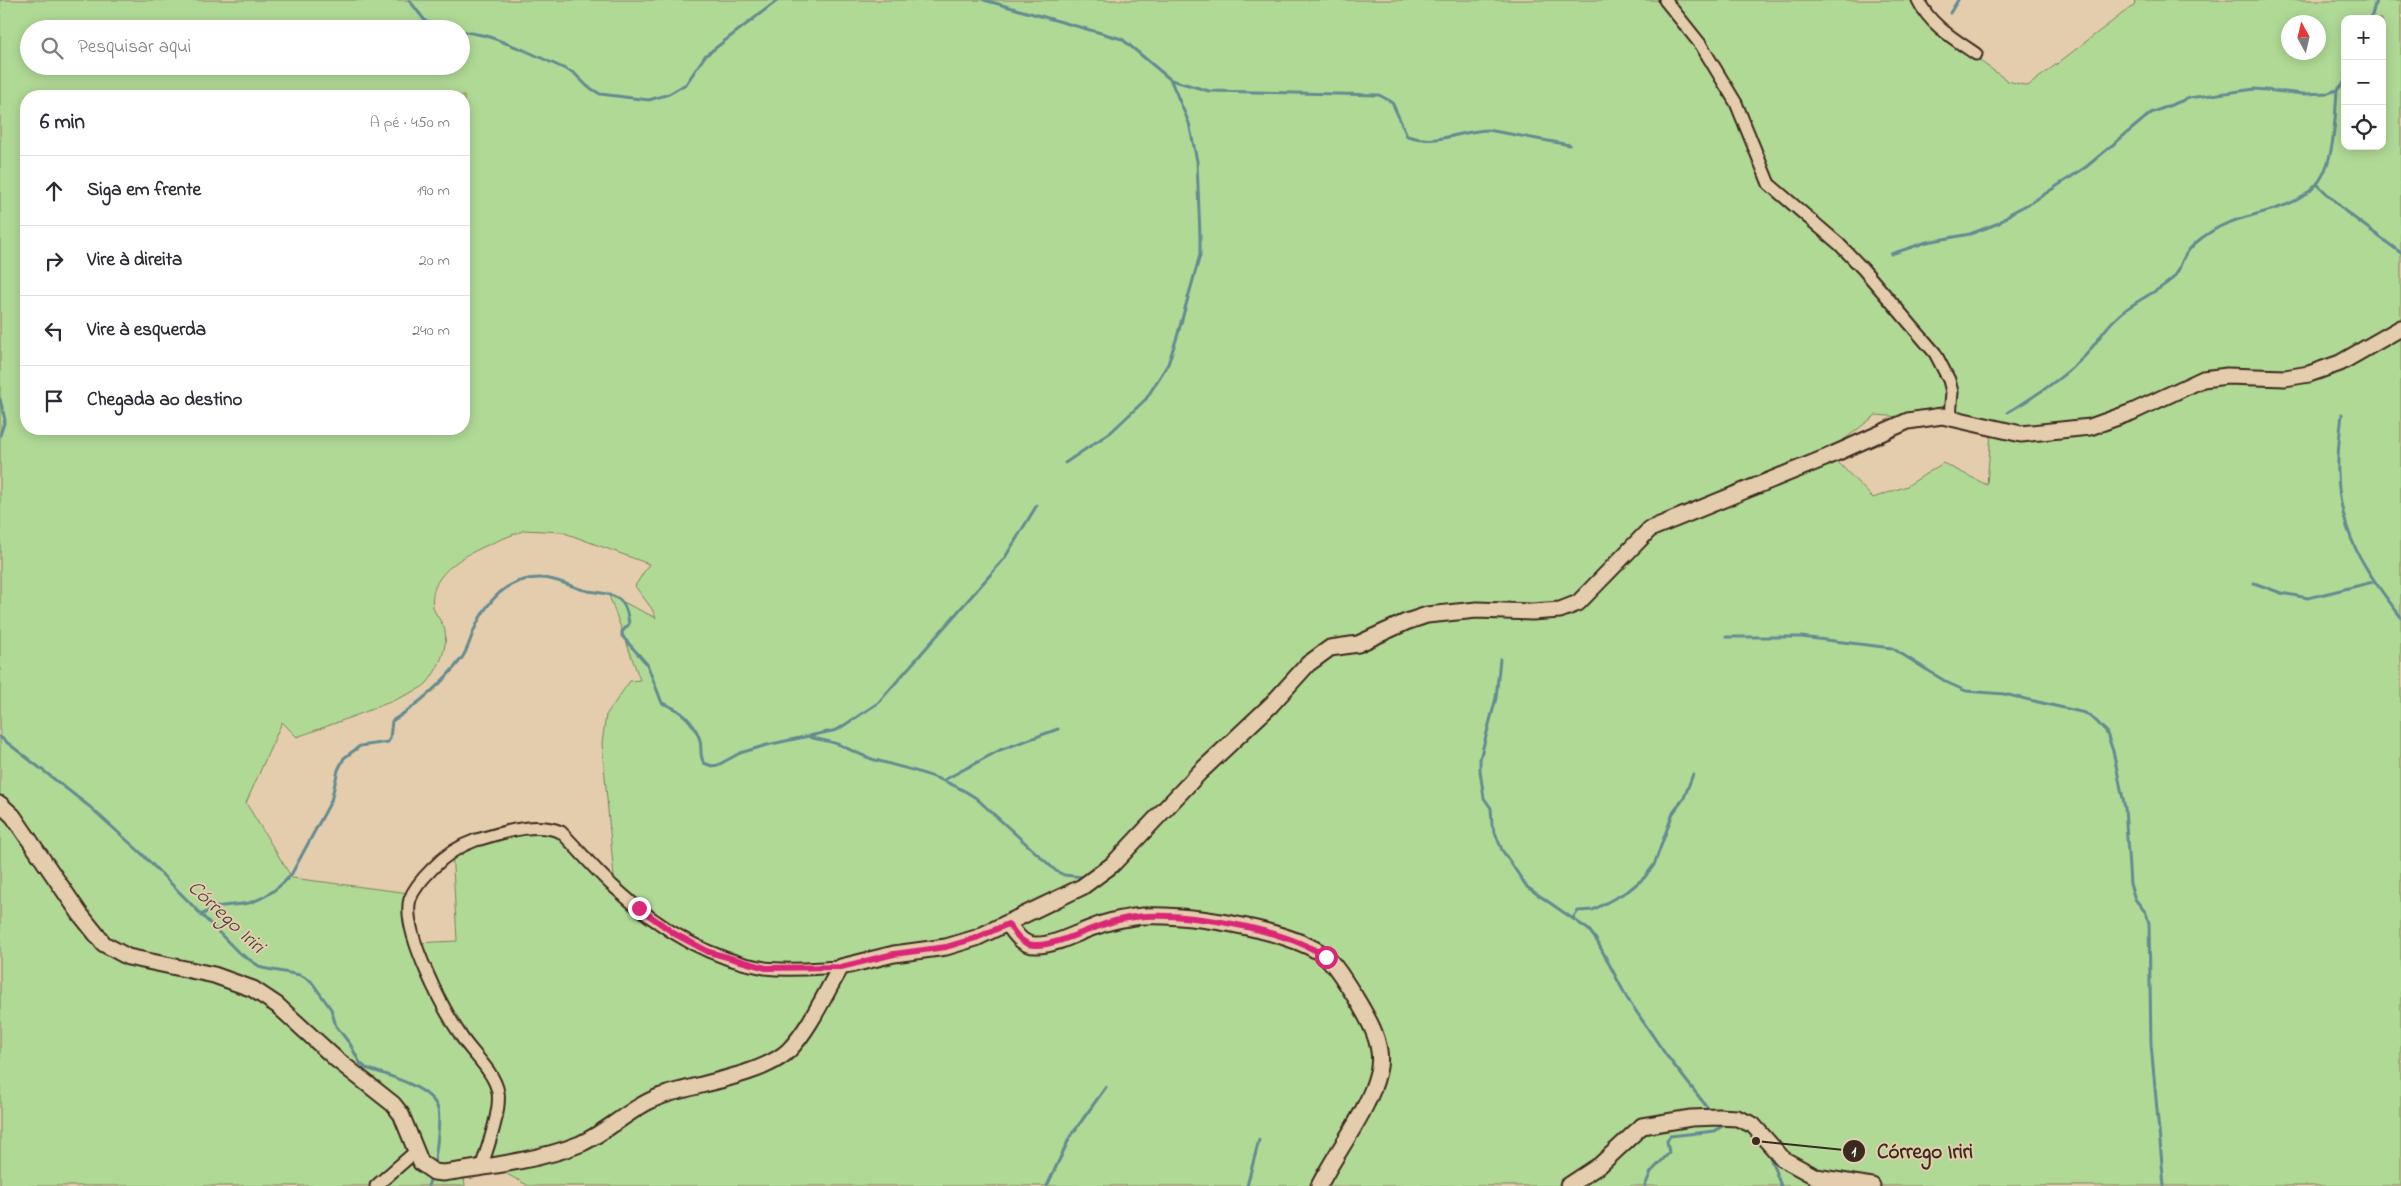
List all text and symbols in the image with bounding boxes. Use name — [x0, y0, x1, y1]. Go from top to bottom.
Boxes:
north arrow — [2281, 15, 2326, 60]
map controls — [2341, 15, 2386, 150]
button: + — [2341, 15, 2386, 60]
search box — [20, 20, 470, 75]
icon: search — [38, 34, 66, 62]
text: Pesquisar aqui — [78, 34, 191, 61]
button: − — [2341, 60, 2386, 105]
button: locate — [2341, 105, 2386, 150]
text: 6 min — [40, 108, 85, 138]
text: A pé · 450 m — [370, 111, 450, 135]
icon: ahead — [40, 177, 68, 205]
text: Siga em frente — [87, 177, 201, 204]
text: 190 m — [417, 179, 450, 203]
icon: right — [40, 247, 68, 275]
text: Vire à direita — [87, 247, 182, 274]
text: 20 m — [419, 249, 450, 273]
icon: left — [40, 317, 68, 345]
text: Vire à esquerda — [87, 317, 206, 344]
text: 240 m — [412, 319, 450, 343]
icon: arrive — [40, 387, 68, 415]
text: Chegada ao destino — [87, 387, 242, 414]
water label: Córrego Iriri — [180, 874, 273, 963]
route end — [628, 897, 651, 920]
route start — [1315, 946, 1338, 969]
callout: Córrego Iriri — [1842, 1133, 1983, 1169]
text: Córrego Iriri — [1877, 1138, 1973, 1170]
text: 1 — [1852, 1141, 1857, 1163]

